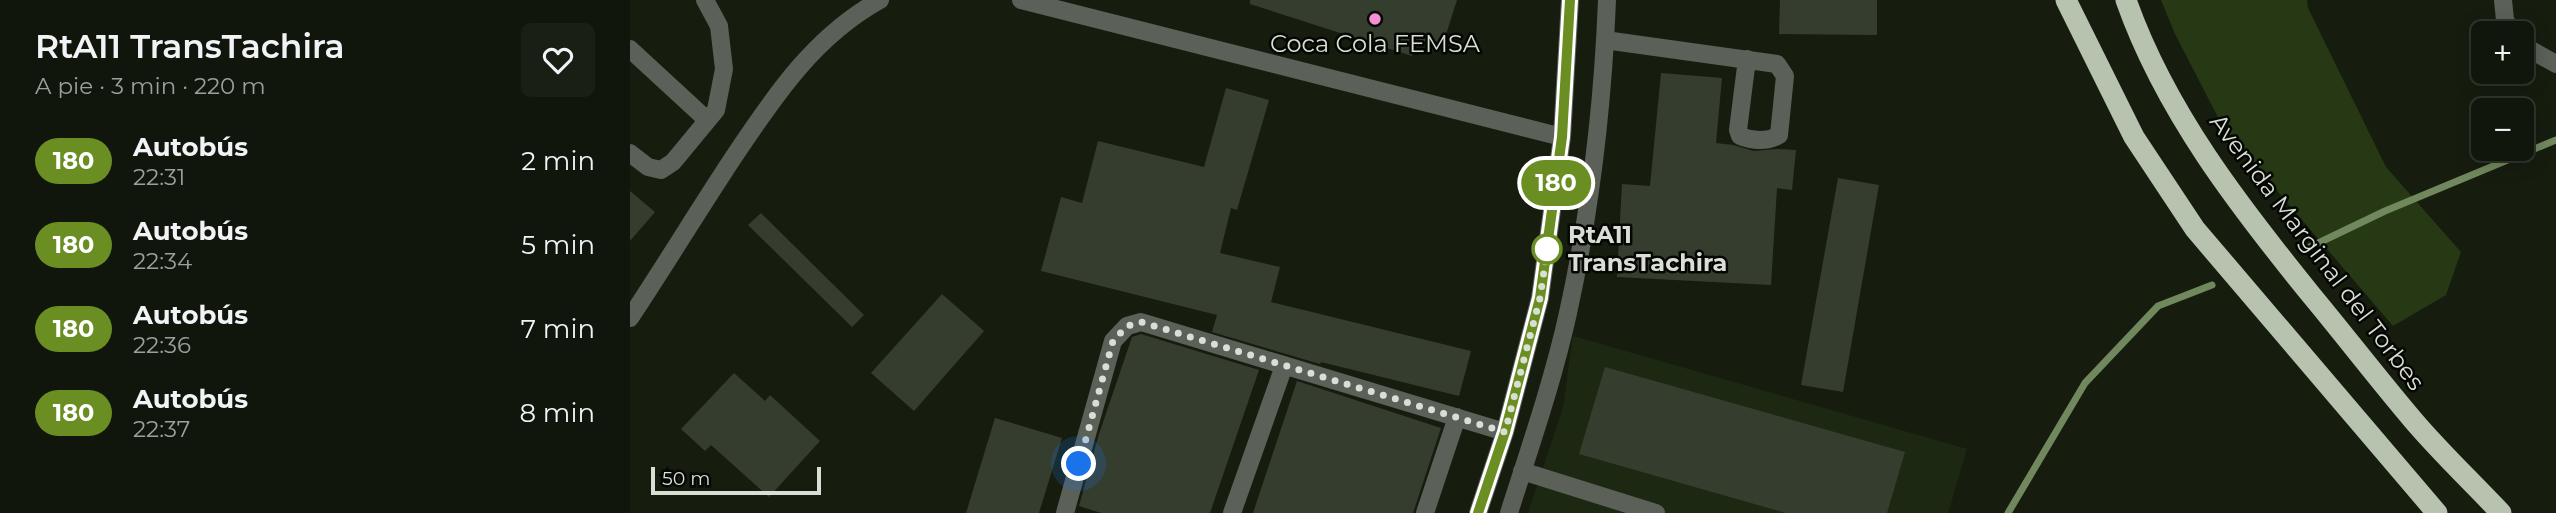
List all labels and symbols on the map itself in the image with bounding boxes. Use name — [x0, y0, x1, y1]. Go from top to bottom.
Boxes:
marker: Coca Cola FEMSA — [1367, 11, 1383, 27]
place label: Coca Cola FEMSA — [1270, 29, 1481, 58]
street label: Avenida Marginal del Torbes — [2204, 108, 2431, 396]
line badge: 180 — [1516, 160, 1596, 206]
place label: RtA11 TransTachira — [1568, 220, 1727, 277]
marker: RtA11 TransTachira — [1532, 234, 1562, 264]
your location — [1061, 446, 1096, 481]
scale bar — [651, 464, 821, 496]

